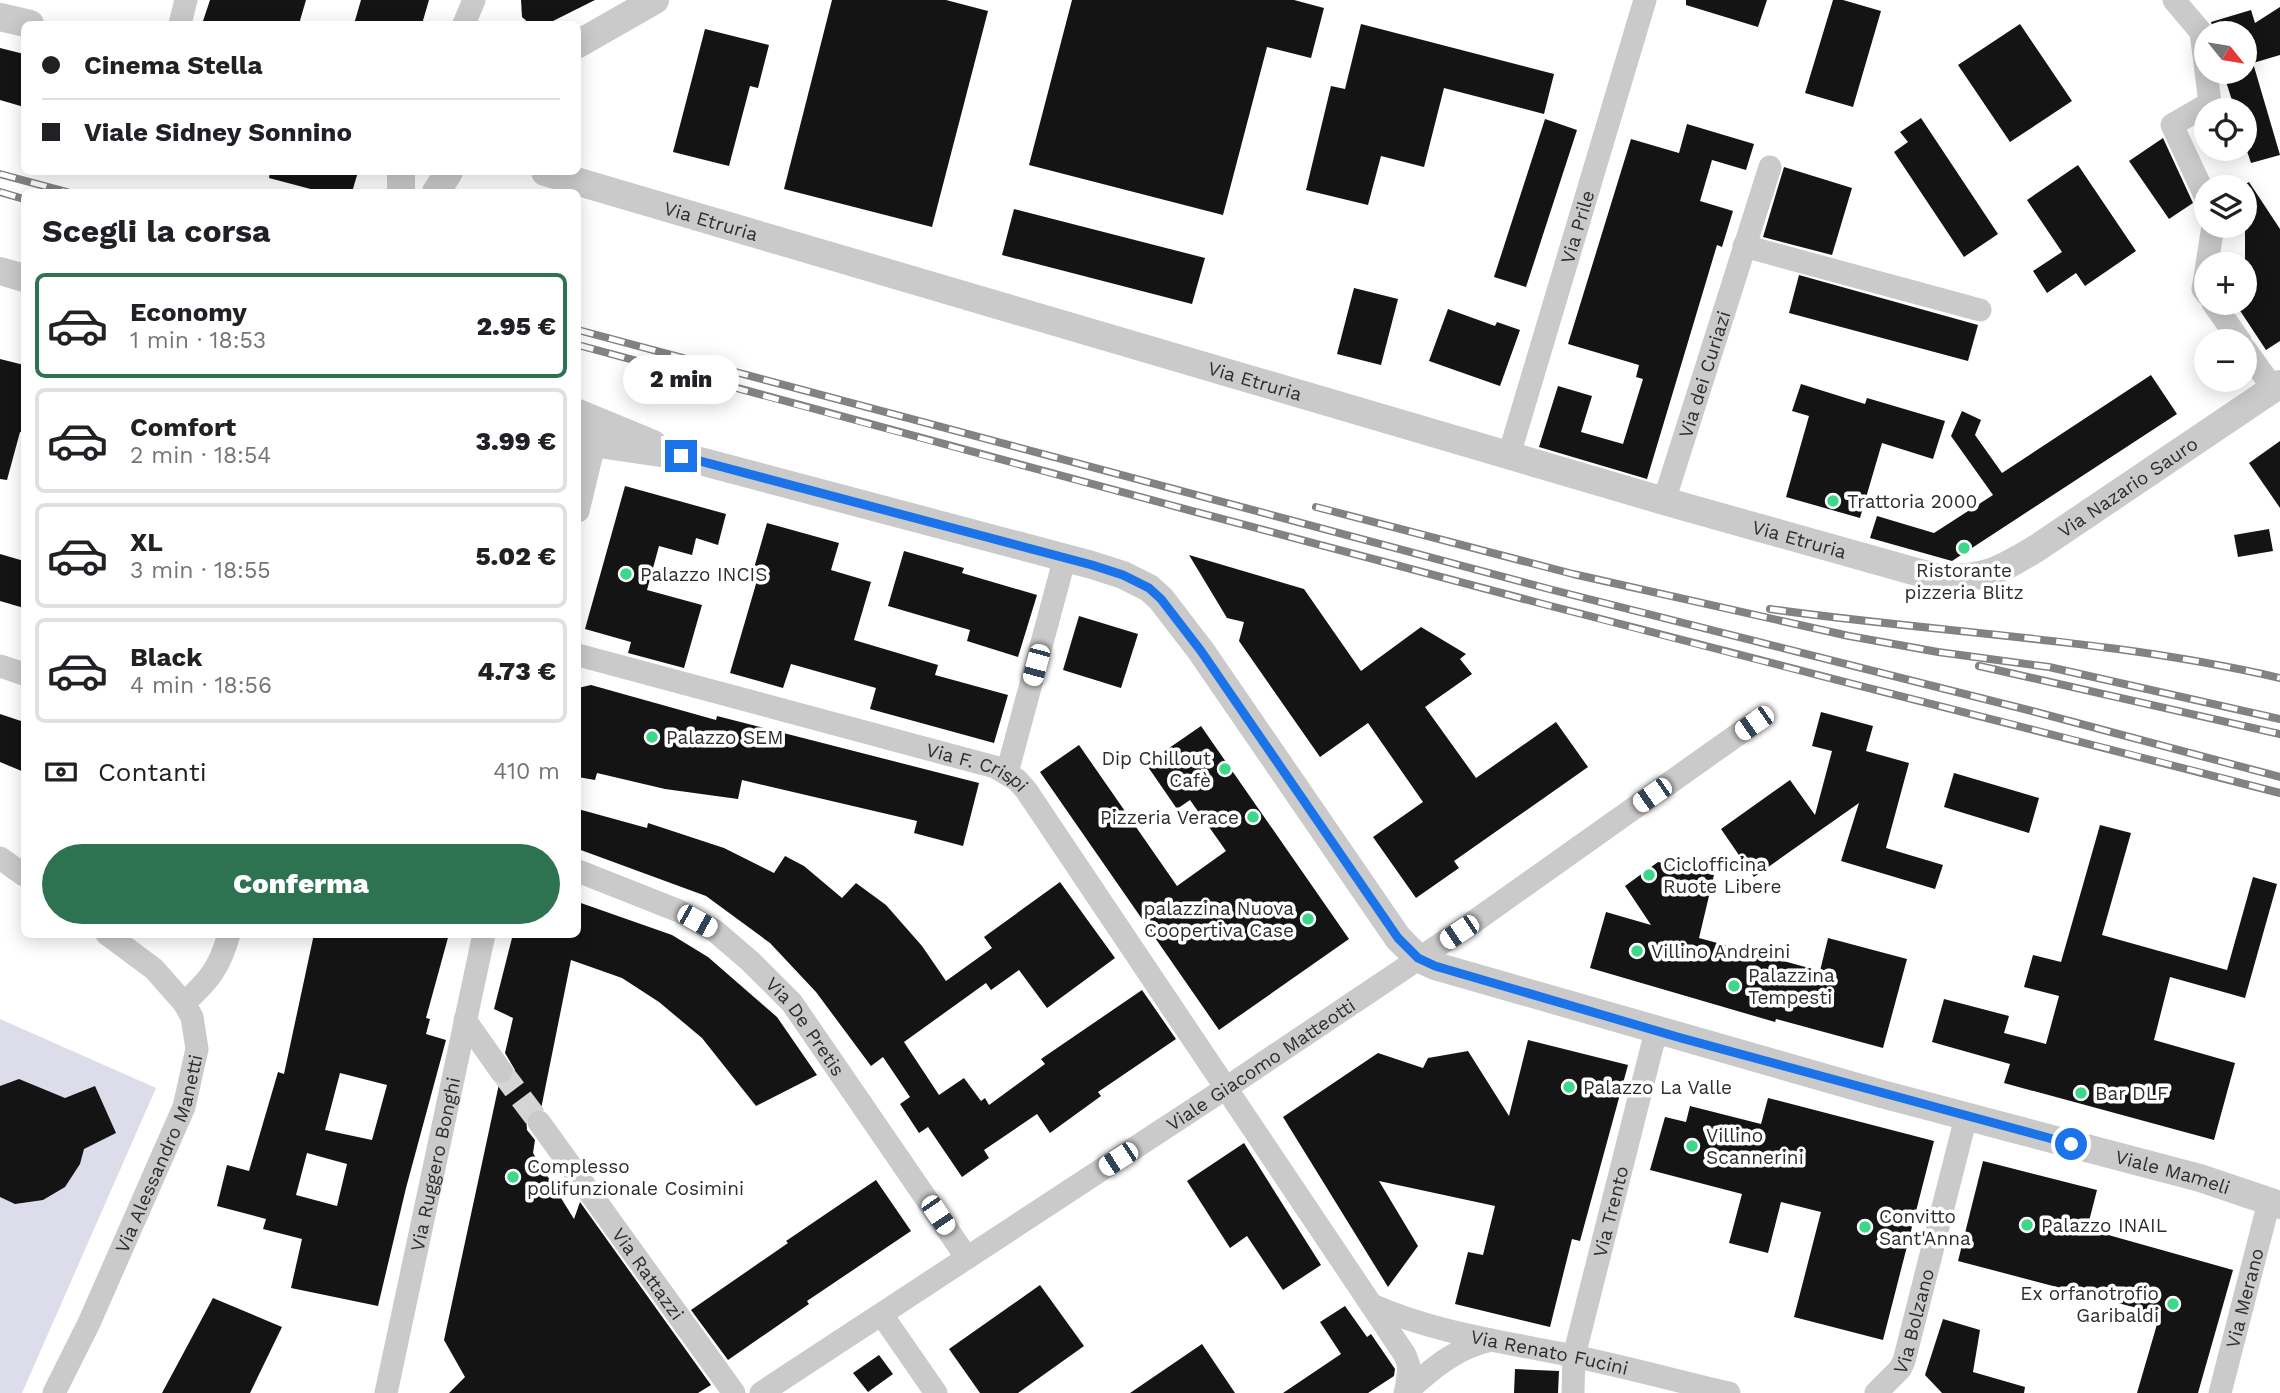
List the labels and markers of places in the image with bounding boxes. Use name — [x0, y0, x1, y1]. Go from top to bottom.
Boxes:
place label: Trattoria 2000 — [1847, 490, 1977, 513]
marker: Trattoria 2000 — [1825, 493, 1841, 509]
marker: Ristorante pizzeria Blitz — [1956, 540, 1972, 556]
place label: Ristorante pizzeria Blitz — [1904, 559, 2024, 604]
place label: Palazzo INCIS — [640, 563, 767, 586]
marker: Palazzo INCIS — [618, 566, 634, 582]
place label: Palazzo SEM — [666, 726, 783, 749]
marker: Palazzo SEM — [644, 729, 660, 745]
place label: Dip Chillout Cafè — [1101, 747, 1211, 792]
marker: Dip Chillout Cafè — [1217, 761, 1233, 777]
place label: Pizzeria Verace — [1100, 806, 1239, 829]
marker: Pizzeria Verace — [1245, 809, 1261, 825]
place label: Ciclofficina Ruote Libere — [1663, 853, 1781, 898]
marker: Ciclofficina Ruote Libere — [1641, 867, 1657, 883]
place label: palazzina Nuova Coopertiva Case — [1144, 897, 1294, 942]
marker: palazzina Nuova Coopertiva Case — [1300, 911, 1316, 927]
place label: Villino Andreini — [1651, 940, 1790, 963]
marker: Villino Andreini — [1629, 943, 1645, 959]
place label: Palazzina Tempesti — [1748, 964, 1835, 1009]
marker: Palazzina Tempesti — [1726, 978, 1742, 994]
place label: Palazzo La Valle — [1583, 1076, 1732, 1099]
marker: Palazzo La Valle — [1561, 1079, 1577, 1095]
place label: Bar DLF — [2095, 1082, 2169, 1105]
marker: Bar DLF — [2073, 1085, 2089, 1101]
place label: Villino Scannerini — [1706, 1124, 1804, 1169]
marker: Villino Scannerini — [1684, 1138, 1700, 1154]
place label: Complesso polifunzionale Cosimini — [527, 1155, 744, 1200]
marker: Complesso polifunzionale Cosimini — [505, 1169, 521, 1185]
place label: Convitto Sant'Anna — [1879, 1205, 1971, 1250]
place label: Palazzo INAIL — [2041, 1214, 2167, 1237]
marker: Palazzo INAIL — [2019, 1217, 2035, 1233]
marker: Convitto Sant'Anna — [1857, 1219, 1873, 1235]
place label: Ex orfanotrofio Garibaldi — [2020, 1282, 2159, 1327]
marker: Ex orfanotrofio Garibaldi — [2165, 1296, 2181, 1312]

